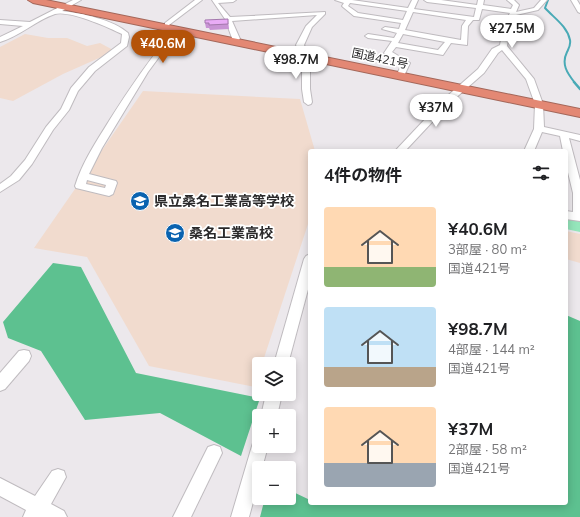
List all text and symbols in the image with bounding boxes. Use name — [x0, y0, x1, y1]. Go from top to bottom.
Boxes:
pin: ¥27.5M — [479, 15, 545, 49]
text: ¥27.5M — [489, 20, 535, 36]
pin: ¥40.6M — [130, 30, 196, 64]
text: ¥40.6M — [140, 35, 186, 51]
street label: 国道421号 — [350, 45, 410, 71]
pin: ¥98.7M — [263, 46, 329, 80]
text: ¥98.7M — [273, 51, 319, 67]
pin: ¥37M — [412, 94, 460, 128]
text: ¥37M — [419, 99, 453, 115]
icon: filters — [530, 162, 552, 184]
text: 4件の物件 — [324, 164, 402, 185]
school or university icon: 県立桑名工業高等学校 — [129, 190, 151, 212]
place label: 県立桑名工業高等学校 — [154, 192, 294, 210]
text: ¥40.6M — [448, 218, 508, 239]
school or university icon: 桑名工業高校 — [164, 222, 186, 244]
icon: home — [356, 223, 404, 271]
place label: 桑名工業高校 — [189, 224, 273, 242]
text: 3部屋 · 80 m² — [448, 241, 527, 257]
text: 国道421号 — [448, 260, 510, 276]
text: ¥98.7M — [448, 318, 508, 339]
icon: home — [356, 323, 404, 371]
text: 4部屋 · 144 m² — [448, 341, 535, 357]
map controls — [252, 357, 296, 505]
button: layers — [252, 357, 296, 401]
text: 国道421号 — [448, 360, 510, 376]
button: + — [252, 409, 296, 453]
text: ¥37M — [448, 418, 493, 439]
icon: home — [356, 423, 404, 471]
text: 2部屋 · 58 m² — [448, 441, 527, 457]
text: 国道421号 — [448, 460, 510, 476]
button: − — [252, 461, 296, 505]

